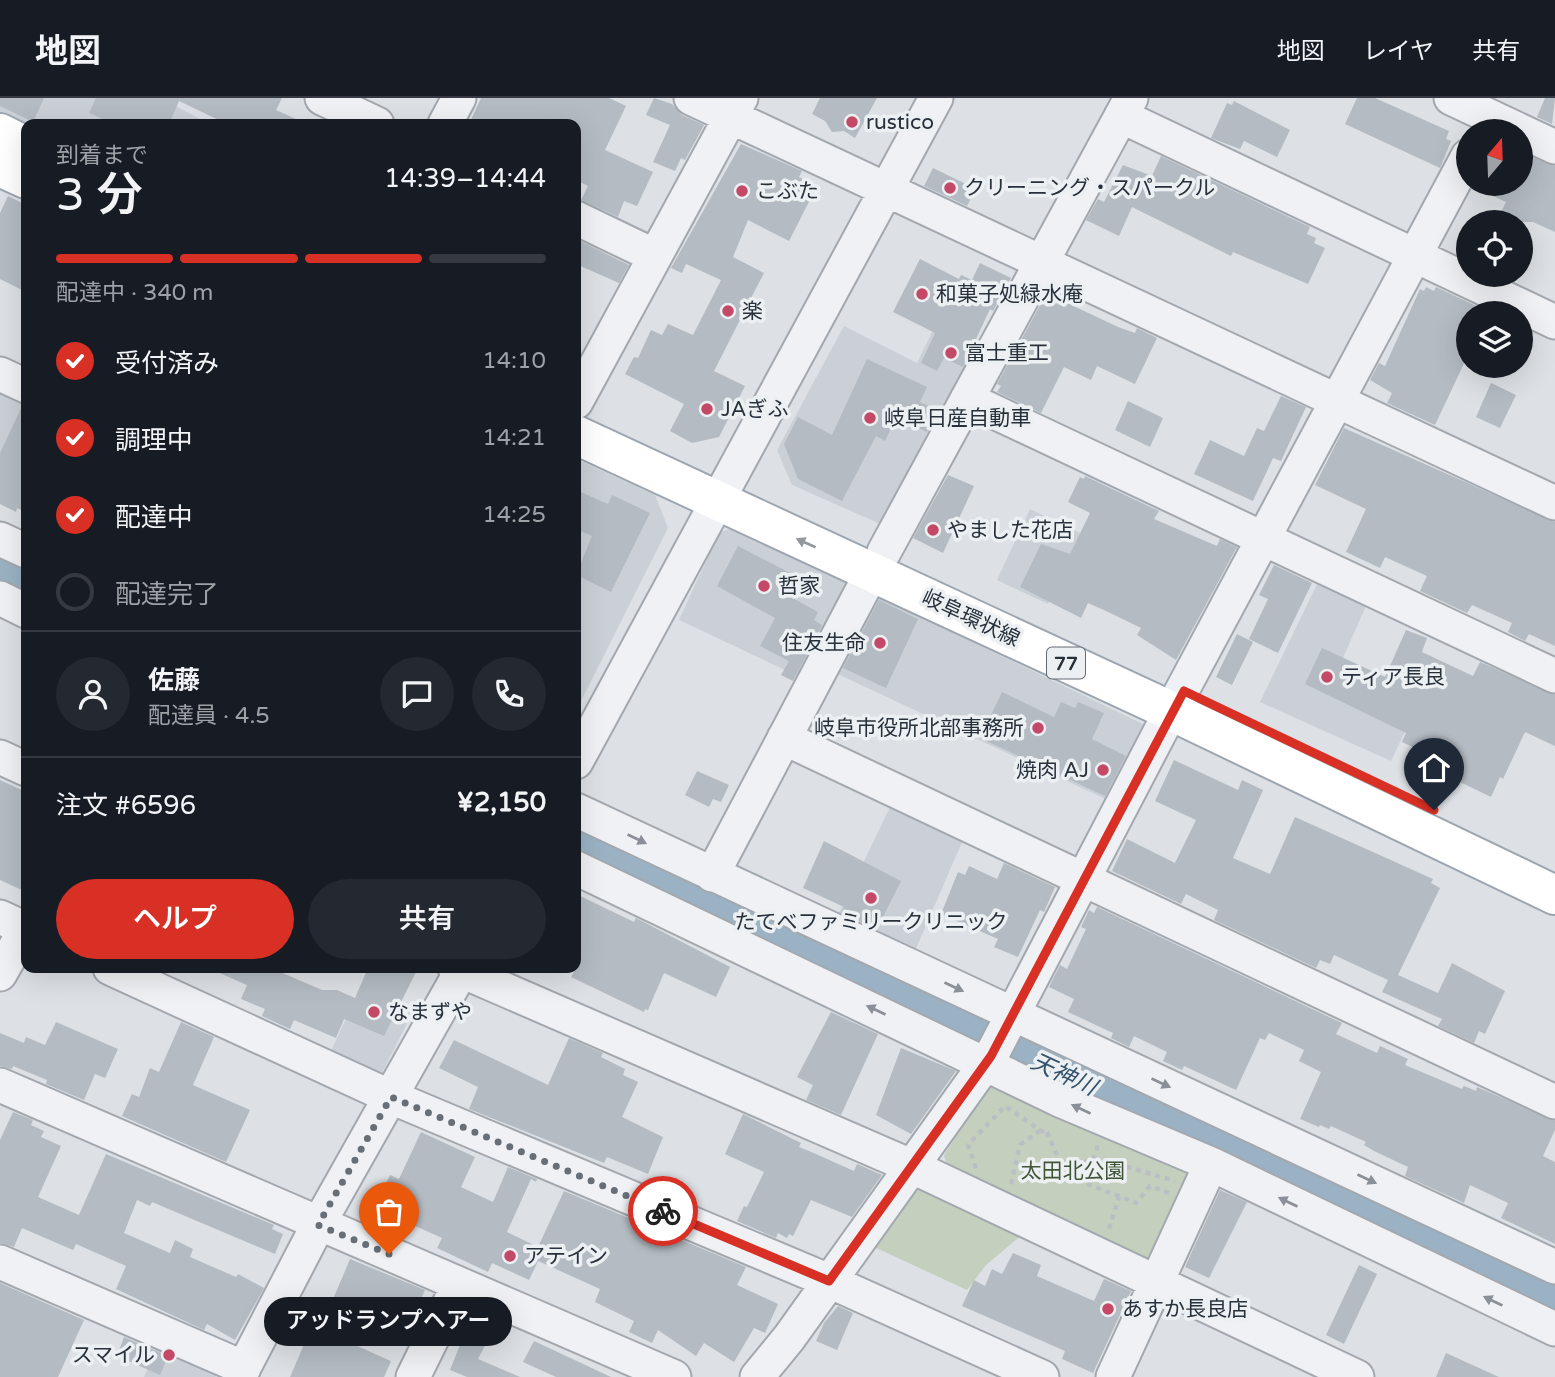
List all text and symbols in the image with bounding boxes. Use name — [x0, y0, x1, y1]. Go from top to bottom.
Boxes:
text: 地図 — [35, 32, 101, 71]
text: 地図 — [1277, 37, 1325, 66]
text: レイヤ — [1363, 37, 1434, 66]
text: 共有 — [1472, 37, 1520, 66]
place label: rustico — [866, 110, 934, 135]
marker: rustico — [844, 114, 860, 130]
north arrow — [1456, 119, 1533, 196]
map controls — [1456, 119, 1533, 378]
text: 到着まで — [56, 142, 148, 170]
text: 14:39–14:44 — [384, 163, 546, 194]
text: 3 分 — [56, 168, 143, 223]
place label: クリーニング・スパークル — [964, 176, 1215, 201]
place label: こぶた — [756, 179, 819, 204]
marker: クリーニング・スパークル — [942, 180, 958, 196]
marker: こぶた — [734, 183, 750, 199]
button: locate — [1456, 210, 1533, 287]
text: 配達中 · 340 m — [56, 279, 213, 307]
place label: 和菓子処緑水庵 — [936, 282, 1083, 307]
marker: 和菓子処緑水庵 — [914, 286, 930, 302]
place label: 楽 — [742, 299, 763, 324]
button: layers — [1456, 301, 1533, 378]
marker: 楽 — [720, 303, 736, 319]
place label: 富士重工 — [965, 341, 1049, 366]
icon: check — [56, 342, 94, 380]
marker: 富士重工 — [943, 345, 959, 361]
text: 14:10 — [482, 347, 546, 375]
text: 受付済み — [115, 348, 219, 379]
place label: JAぎふ — [721, 397, 788, 422]
marker: JAぎふ — [699, 401, 715, 417]
place label: 岐阜日産自動車 — [884, 406, 1031, 431]
marker: 岐阜日産自動車 — [862, 410, 878, 426]
icon: check — [56, 419, 94, 457]
text: 14:21 — [482, 424, 546, 452]
text: 調理中 — [115, 425, 193, 456]
icon: check — [56, 496, 94, 534]
text: 14:25 — [482, 501, 546, 529]
text: 配達中 — [115, 502, 193, 533]
place label: やました花店 — [947, 518, 1073, 543]
marker: やました花店 — [925, 522, 941, 538]
one-way arrow — [796, 537, 816, 549]
place label: 哲家 — [778, 574, 820, 599]
marker: 哲家 — [756, 578, 772, 594]
text: 配達完了 — [115, 579, 219, 610]
street label: 岐阜環状線 — [918, 585, 1024, 652]
place label: 住友生命 — [782, 631, 866, 656]
marker: 住友生命 — [872, 635, 888, 651]
road number: 77 — [1047, 648, 1085, 678]
button: person — [56, 657, 130, 731]
button: chat — [380, 657, 454, 731]
button: phone — [472, 657, 546, 731]
text: 佐藤 — [148, 665, 200, 696]
place label: ティア長良 — [1341, 665, 1445, 690]
marker: ティア長良 — [1319, 669, 1335, 685]
text: 配達員 · 4.5 — [148, 702, 270, 730]
place label: 岐阜市役所北部事務所 — [814, 716, 1024, 741]
marker: 岐阜市役所北部事務所 — [1030, 720, 1046, 736]
pin — [1404, 738, 1464, 810]
icon: home — [1415, 749, 1453, 787]
place label: 焼肉 AJ — [1016, 758, 1089, 783]
marker: 焼肉 AJ — [1095, 762, 1111, 778]
text: ¥2,150 — [457, 787, 546, 818]
text: 注文 #6596 — [56, 790, 196, 821]
one-way arrow — [627, 834, 647, 845]
button: ヘルプ — [56, 879, 294, 959]
button: 共有 — [308, 879, 546, 959]
marker: たてべファミリークリニック — [863, 890, 879, 906]
place label: たてべファミリークリニック — [735, 910, 1008, 935]
one-way arrow — [944, 982, 965, 993]
place label: なまずや — [388, 1000, 472, 1025]
marker: なまずや — [366, 1004, 382, 1020]
one-way arrow — [866, 1005, 886, 1016]
water label: 天神川 — [1026, 1048, 1103, 1103]
one-way arrow — [1151, 1077, 1171, 1089]
one-way arrow — [1070, 1103, 1091, 1114]
park label: 太田北公園 — [1021, 1159, 1126, 1184]
one-way arrow — [1357, 1173, 1377, 1185]
courier — [628, 1176, 698, 1246]
pin — [359, 1182, 419, 1254]
icon: bike — [644, 1192, 682, 1230]
icon: bag — [370, 1193, 408, 1231]
one-way arrow — [1278, 1196, 1298, 1207]
place label: アテイン — [524, 1244, 608, 1269]
marker: アテイン — [502, 1248, 518, 1264]
one-way arrow — [1483, 1295, 1503, 1306]
callout: アッドランプヘアー — [265, 1296, 513, 1345]
place label: あすか長良店 — [1122, 1297, 1248, 1322]
marker: あすか長良店 — [1100, 1301, 1116, 1317]
text: アッドランプヘアー — [286, 1307, 490, 1335]
place label: スマイル — [72, 1343, 155, 1368]
marker: スマイル — [161, 1347, 177, 1363]

